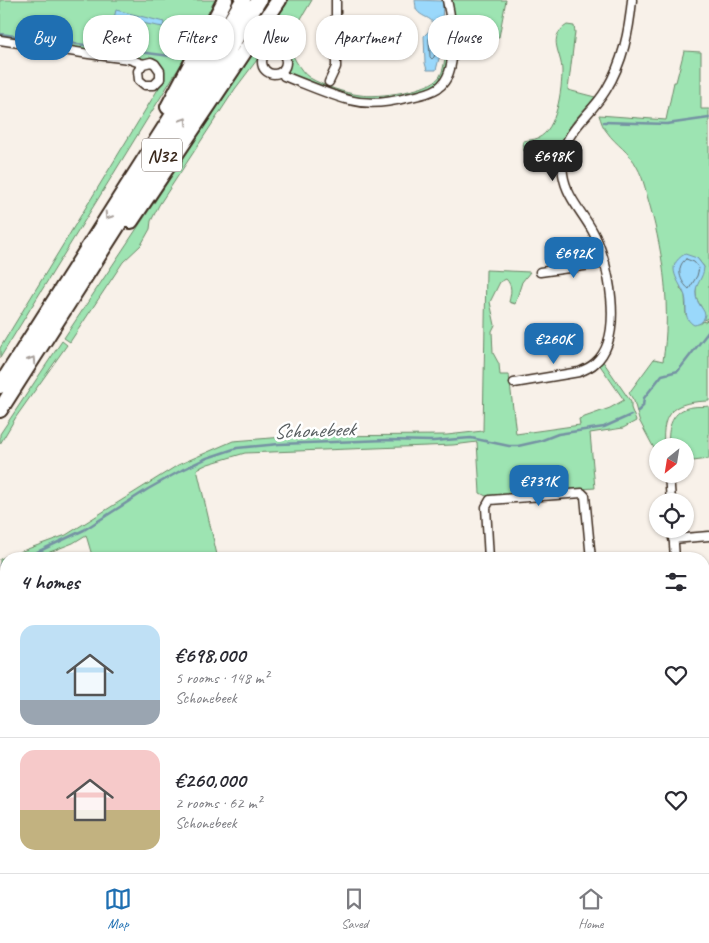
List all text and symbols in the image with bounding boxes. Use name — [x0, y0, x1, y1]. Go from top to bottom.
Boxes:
chip: Buy — [15, 15, 73, 60]
chip: Rent — [83, 15, 149, 60]
chip: Filters — [159, 15, 234, 60]
chip: New — [244, 15, 306, 60]
chip: Apartment — [316, 15, 418, 60]
chip: House — [428, 15, 499, 60]
one-way arrow — [178, 118, 187, 127]
road number: N32 — [142, 138, 182, 172]
pin: €698K — [518, 140, 588, 182]
text: €698K — [534, 146, 572, 166]
one-way arrow — [105, 211, 115, 220]
pin: €692K — [539, 236, 609, 279]
text: €692K — [555, 243, 593, 263]
pin: €260K — [519, 322, 589, 365]
text: €260K — [535, 329, 573, 349]
one-way arrow — [25, 357, 35, 366]
water label: Schonebeek — [273, 415, 358, 444]
north arrow — [649, 438, 694, 482]
map controls — [649, 438, 694, 538]
pin: €731K — [504, 464, 574, 507]
text: €731K — [521, 471, 557, 491]
button: locate — [649, 493, 694, 538]
icon: filters — [662, 568, 690, 596]
text: 4 homes — [20, 569, 79, 595]
text: €698,000 — [175, 642, 246, 668]
icon: home — [60, 645, 120, 705]
icon: heart — [662, 661, 690, 689]
text: 5 rooms · 148 m² — [175, 668, 269, 688]
text: Schonebeek — [175, 688, 237, 708]
text: €260,000 — [175, 767, 246, 793]
icon: home — [60, 770, 120, 830]
icon: heart — [662, 786, 690, 814]
text: 2 rooms · 62 m² — [175, 793, 261, 813]
text: Schonebeek — [175, 813, 237, 833]
tab: Map — [104, 885, 132, 932]
tab: Saved — [340, 885, 368, 932]
tab: Home — [577, 885, 605, 932]

